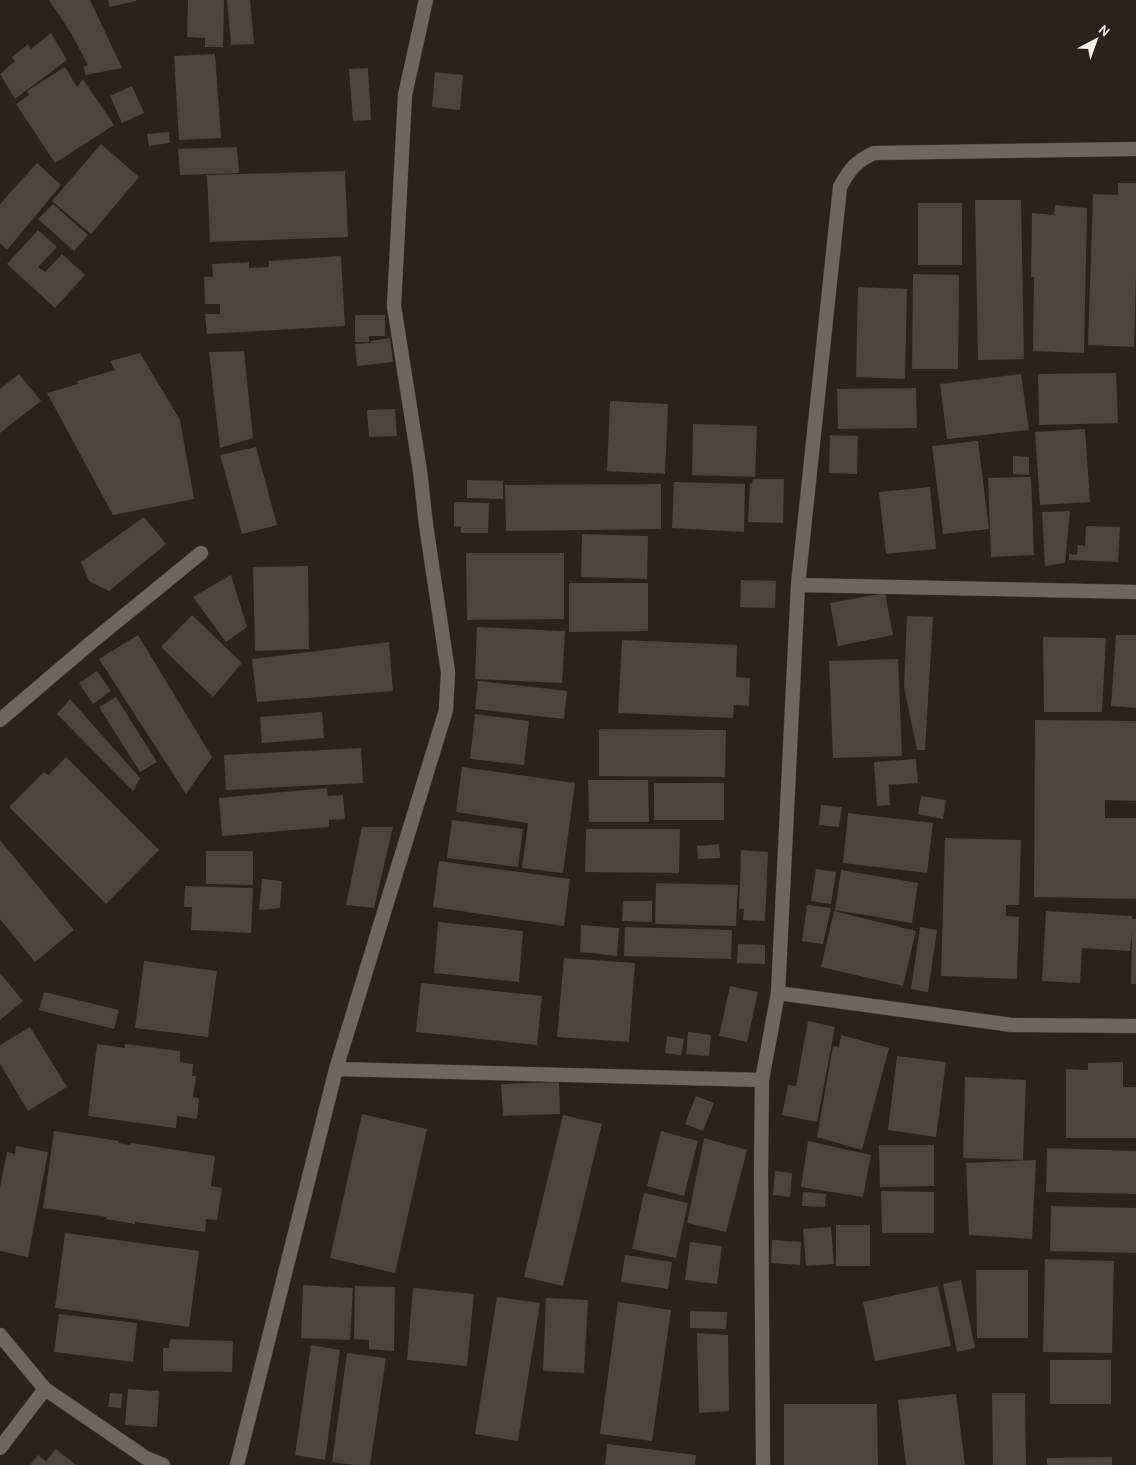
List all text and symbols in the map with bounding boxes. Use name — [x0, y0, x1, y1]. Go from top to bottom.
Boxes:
north arrow — [1071, 15, 1121, 65]
text: N — [1095, 21, 1114, 40]

